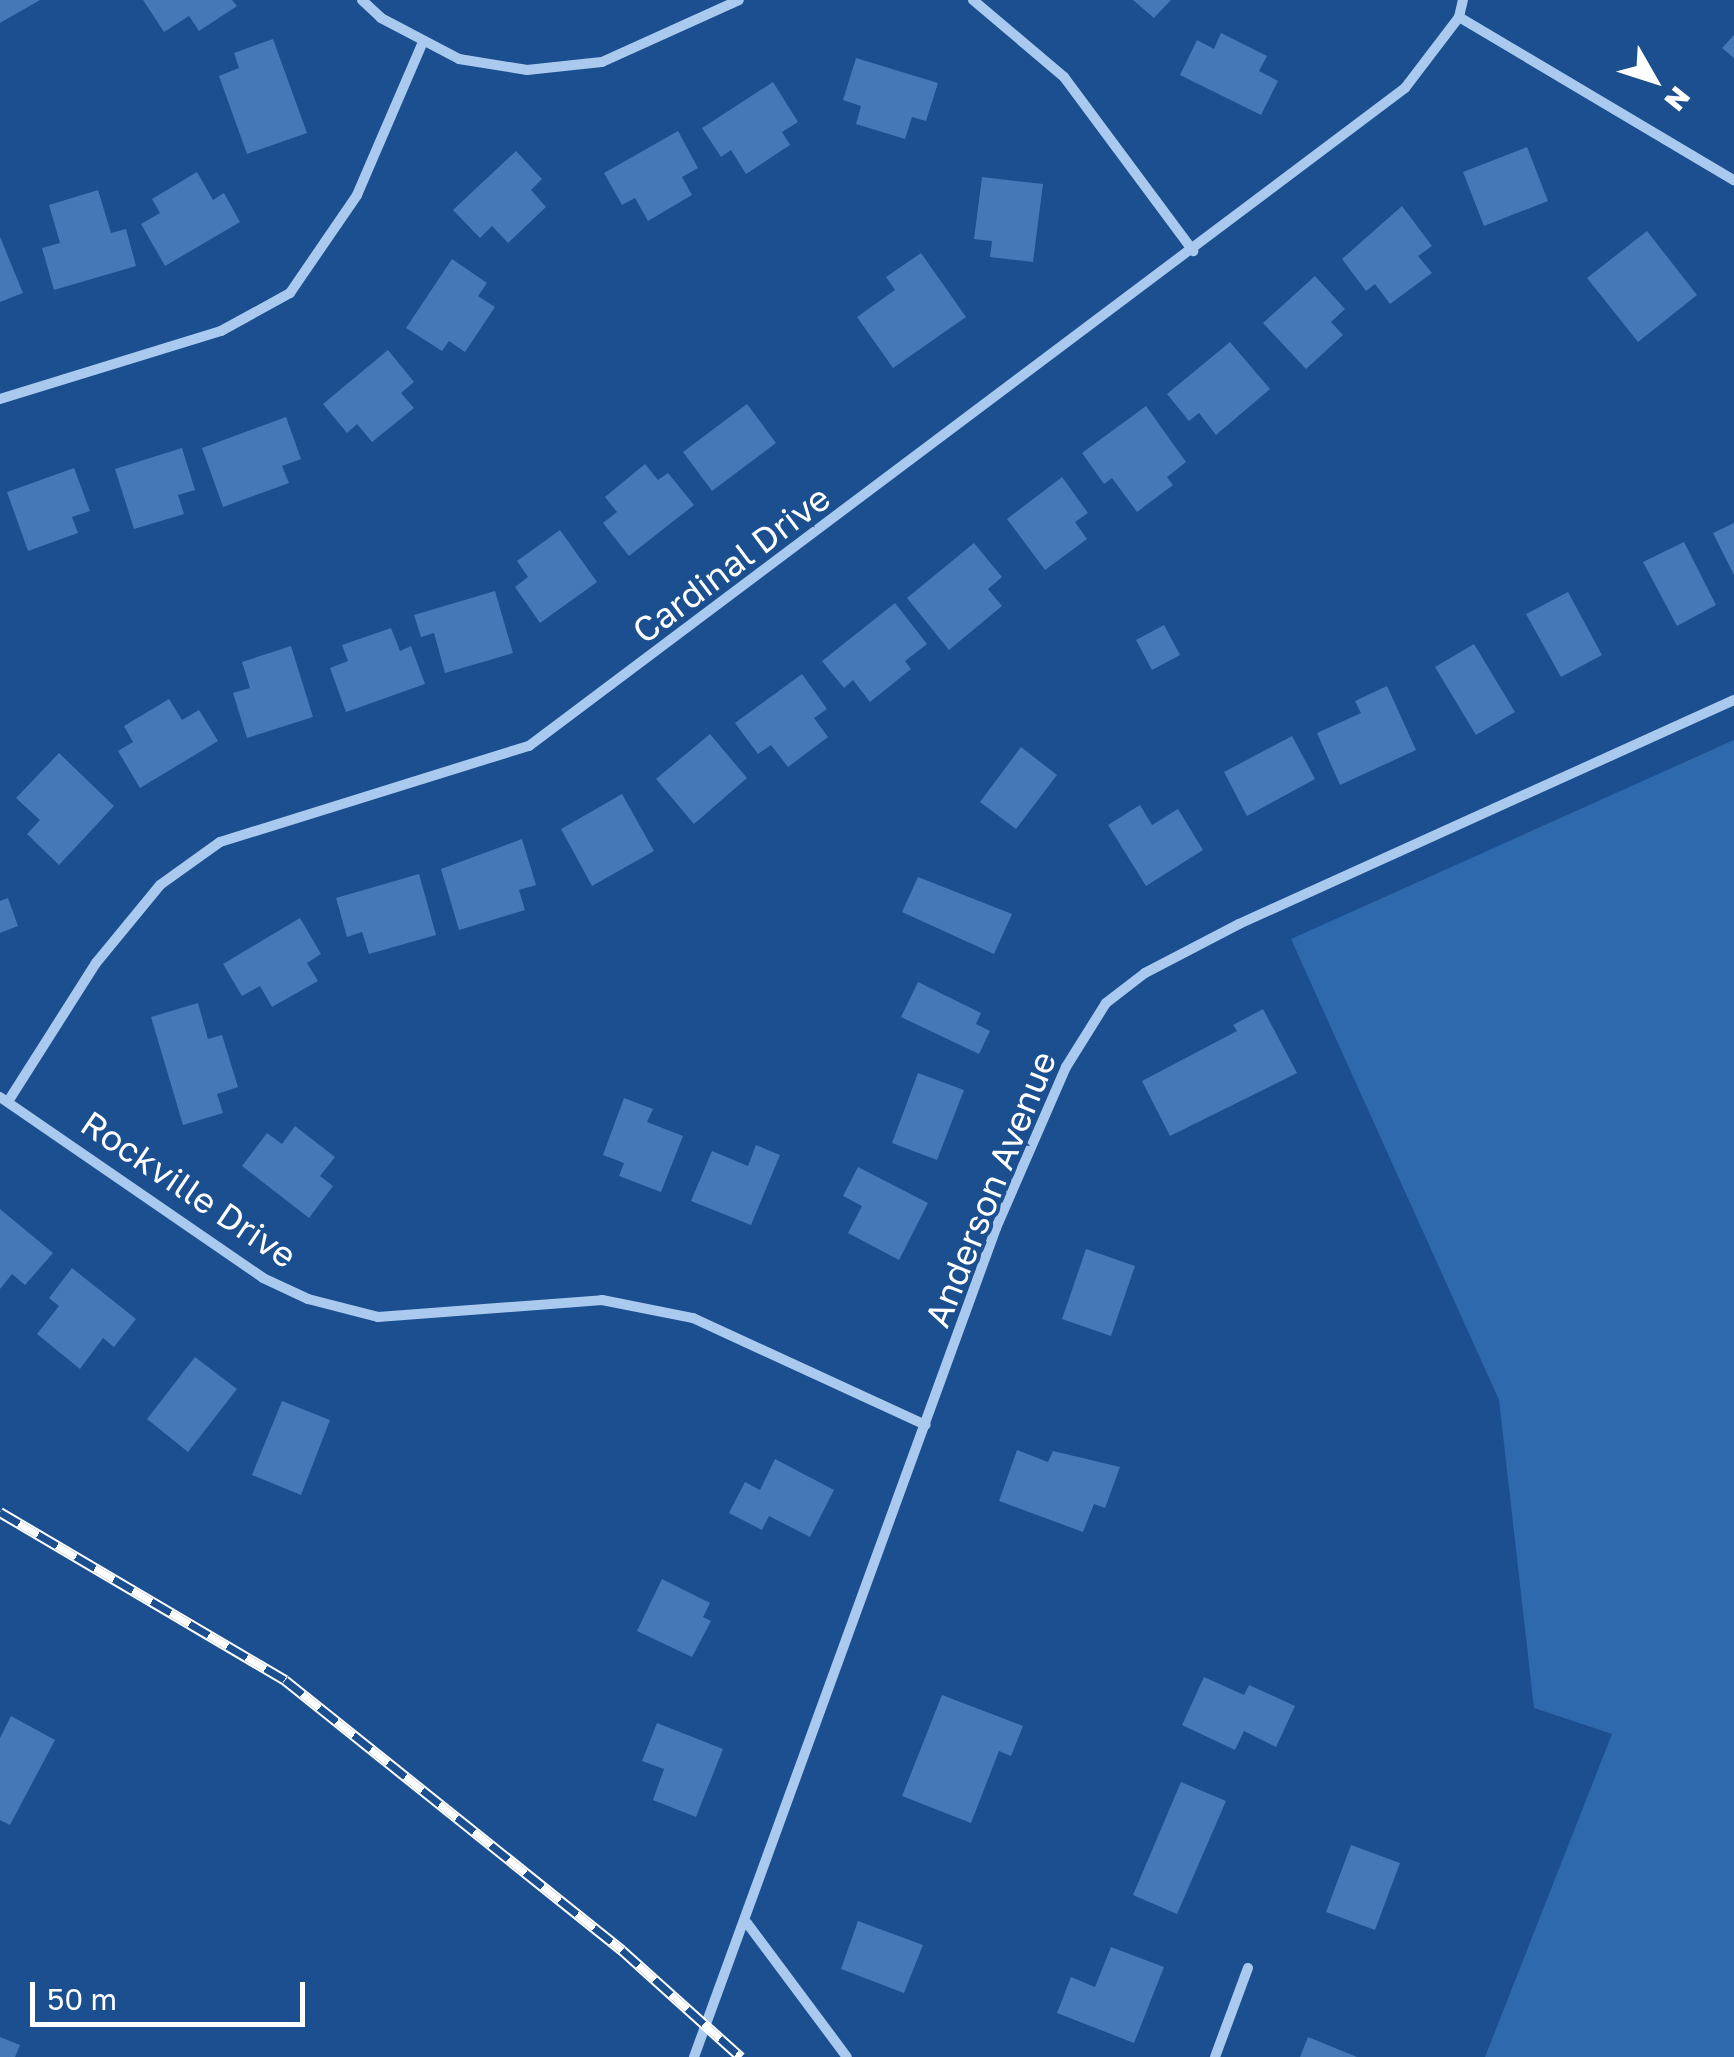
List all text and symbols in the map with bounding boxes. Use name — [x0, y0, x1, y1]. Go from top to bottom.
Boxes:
north arrow — [1604, 30, 1704, 130]
text: N — [1658, 81, 1697, 118]
street label: Cardinal Drive — [624, 476, 838, 652]
street label: Anderson Avenue — [915, 1045, 1065, 1333]
street label: Rockville Drive — [73, 1102, 305, 1276]
scale bar — [35, 1962, 310, 2024]
text: 50 m — [47, 1981, 117, 2017]

